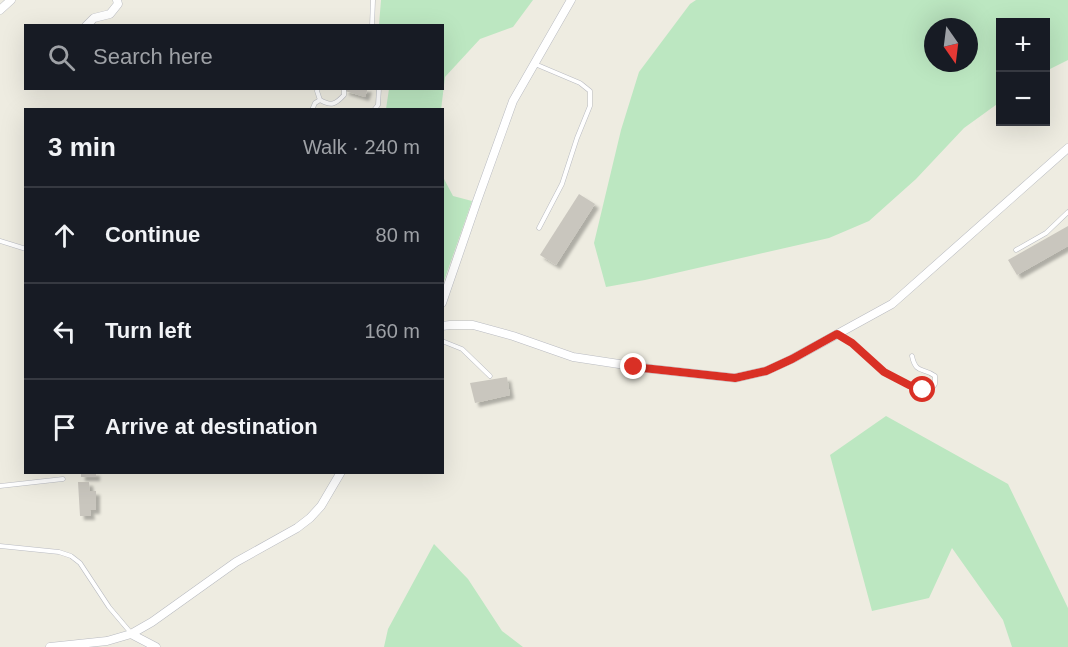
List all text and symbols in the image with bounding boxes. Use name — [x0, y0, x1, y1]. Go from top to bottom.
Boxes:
north arrow — [924, 18, 978, 72]
map controls — [996, 18, 1050, 126]
button: + — [996, 18, 1050, 72]
search box — [24, 24, 444, 90]
icon: search — [45, 41, 78, 74]
text: Search here — [93, 44, 213, 69]
button: − — [996, 72, 1050, 126]
text: 3 min — [48, 132, 116, 162]
text: Walk · 240 m — [303, 136, 420, 158]
icon: ahead — [48, 219, 81, 252]
text: Continue — [105, 222, 200, 247]
text: 80 m — [376, 224, 420, 246]
icon: left — [48, 315, 81, 348]
text: Turn left — [105, 318, 191, 343]
text: 160 m — [364, 320, 420, 342]
route end — [620, 353, 646, 379]
route start — [909, 376, 935, 402]
icon: arrive — [48, 411, 81, 444]
text: Arrive at destination — [105, 414, 318, 439]

